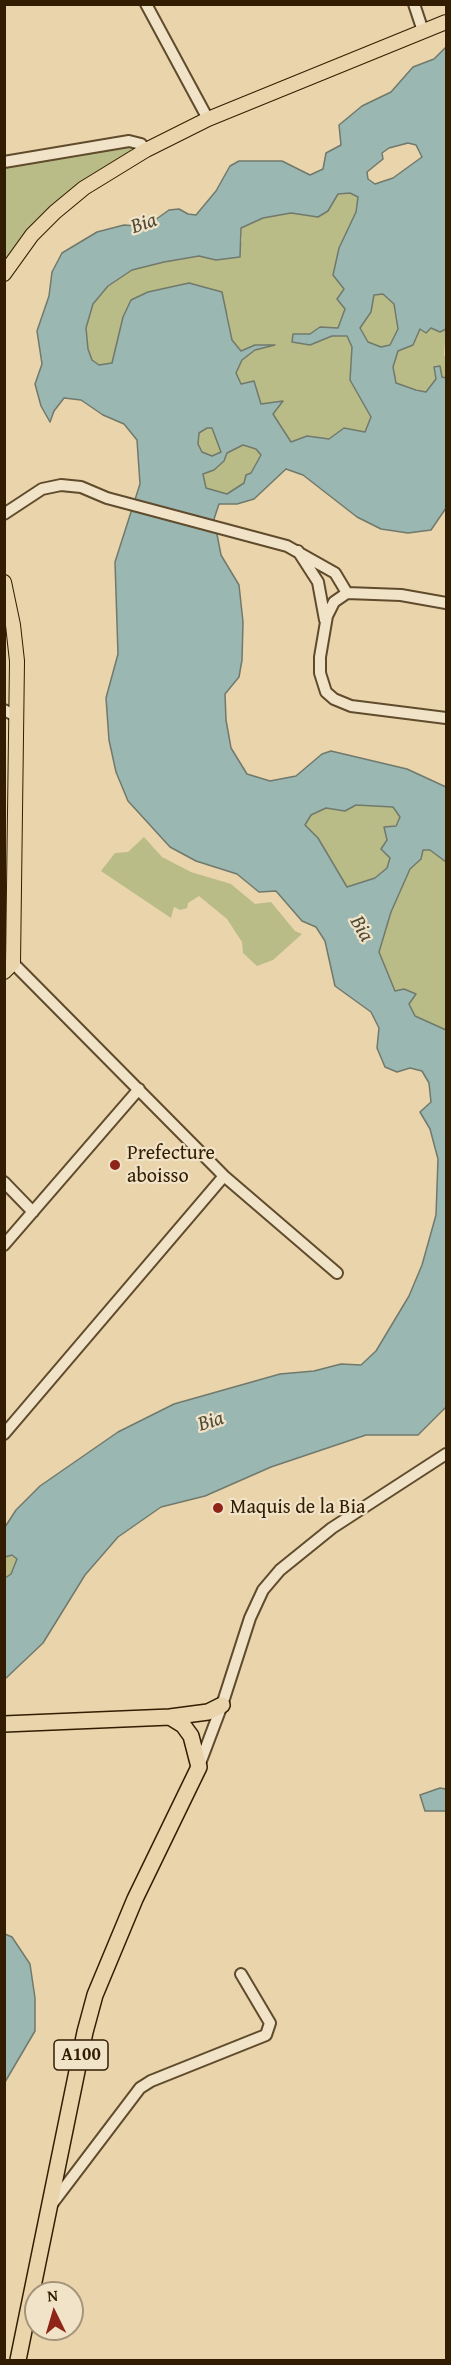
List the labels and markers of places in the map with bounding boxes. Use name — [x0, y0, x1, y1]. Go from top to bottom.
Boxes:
place label: Prefecture aboisso — [127, 1142, 215, 1189]
marker: Prefecture aboisso — [108, 1158, 122, 1172]
place label: Maquis de la Bia — [230, 1496, 365, 1520]
marker: Maquis de la Bia — [211, 1501, 225, 1515]

